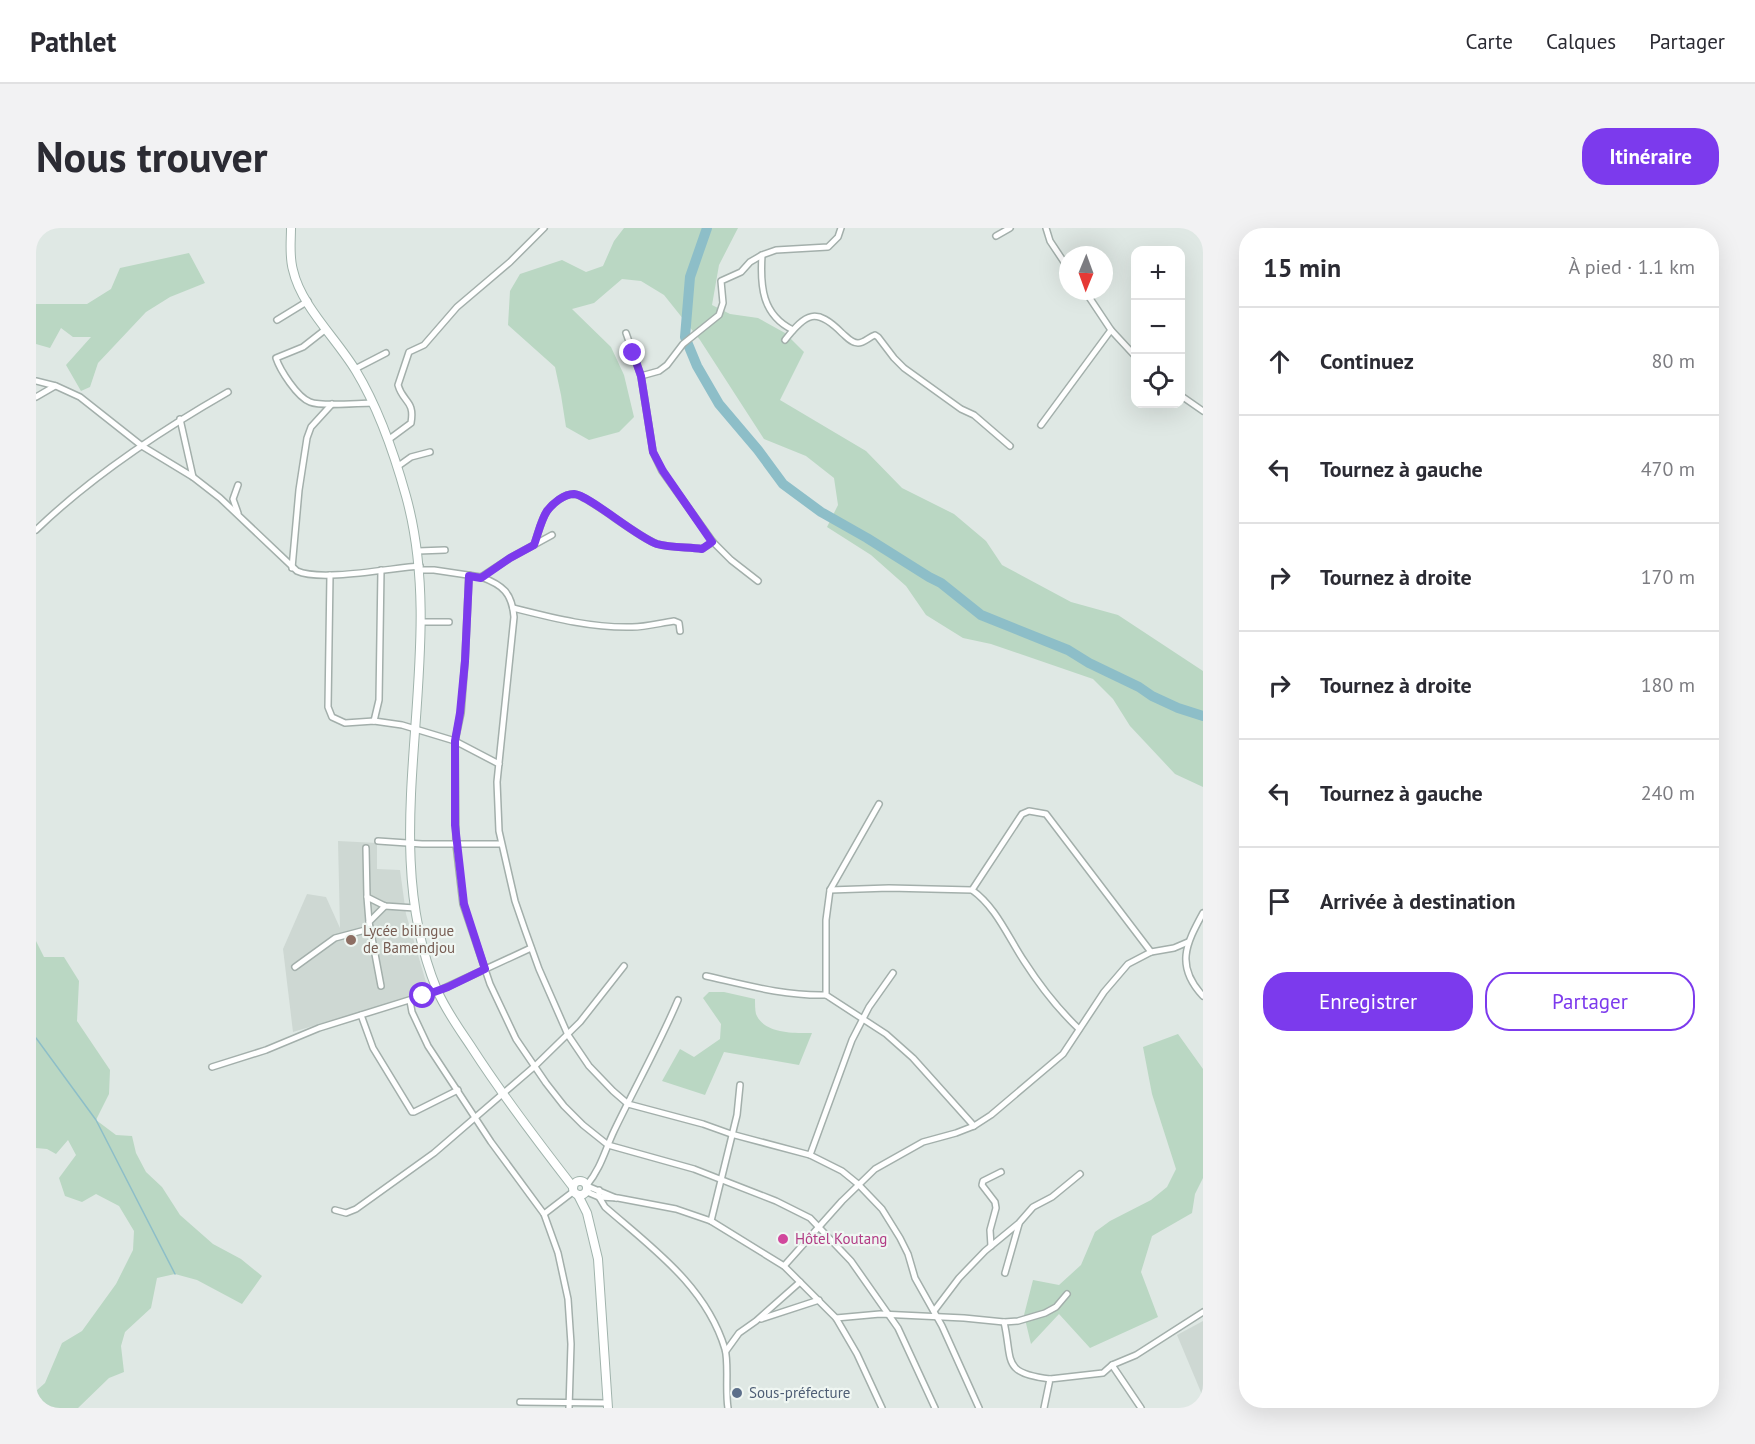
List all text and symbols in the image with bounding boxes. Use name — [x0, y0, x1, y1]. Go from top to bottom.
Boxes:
text: Pathlet — [30, 23, 116, 60]
text: Carte — [1466, 28, 1513, 55]
text: Calques — [1546, 28, 1616, 55]
text: Partager — [1649, 28, 1725, 55]
button: Itinéraire — [1582, 128, 1719, 185]
text: Nous trouver — [36, 129, 267, 184]
north arrow — [1059, 246, 1113, 300]
map controls — [1131, 246, 1185, 408]
button: + — [1131, 246, 1185, 300]
text: 15 min — [1263, 251, 1341, 284]
text: À pied · 1.1 km — [1568, 254, 1695, 280]
button: − — [1131, 300, 1185, 354]
route end — [619, 339, 645, 365]
icon: ahead — [1263, 345, 1296, 378]
text: Continuez — [1320, 347, 1414, 375]
text: 80 m — [1652, 348, 1695, 374]
button: locate — [1131, 354, 1185, 408]
icon: left — [1263, 453, 1296, 486]
text: Tournez à gauche — [1320, 455, 1483, 483]
text: 470 m — [1641, 456, 1695, 482]
icon: right — [1263, 561, 1296, 594]
text: Tournez à droite — [1320, 563, 1472, 591]
text: 170 m — [1641, 564, 1695, 590]
icon: right — [1263, 669, 1296, 702]
text: Tournez à droite — [1320, 671, 1472, 699]
text: 180 m — [1641, 672, 1695, 698]
icon: left — [1263, 777, 1296, 810]
text: Tournez à gauche — [1320, 779, 1483, 807]
text: 240 m — [1641, 780, 1695, 806]
icon: arrive — [1263, 885, 1296, 918]
text: Arrivée à destination — [1320, 887, 1516, 915]
place label: Lycée bilingue de Bamendjou — [363, 921, 455, 957]
marker: Lycée bilingue de Bamendjou — [344, 933, 358, 947]
button: Enregistrer — [1263, 972, 1473, 1031]
button: Partager — [1485, 972, 1695, 1031]
route start — [409, 982, 435, 1008]
place label: Hôtel Koutang — [795, 1229, 887, 1248]
marker: Hôtel Koutang — [776, 1232, 790, 1246]
place label: Sous-préfecture — [749, 1383, 850, 1402]
marker: Sous-préfecture — [730, 1386, 744, 1400]

